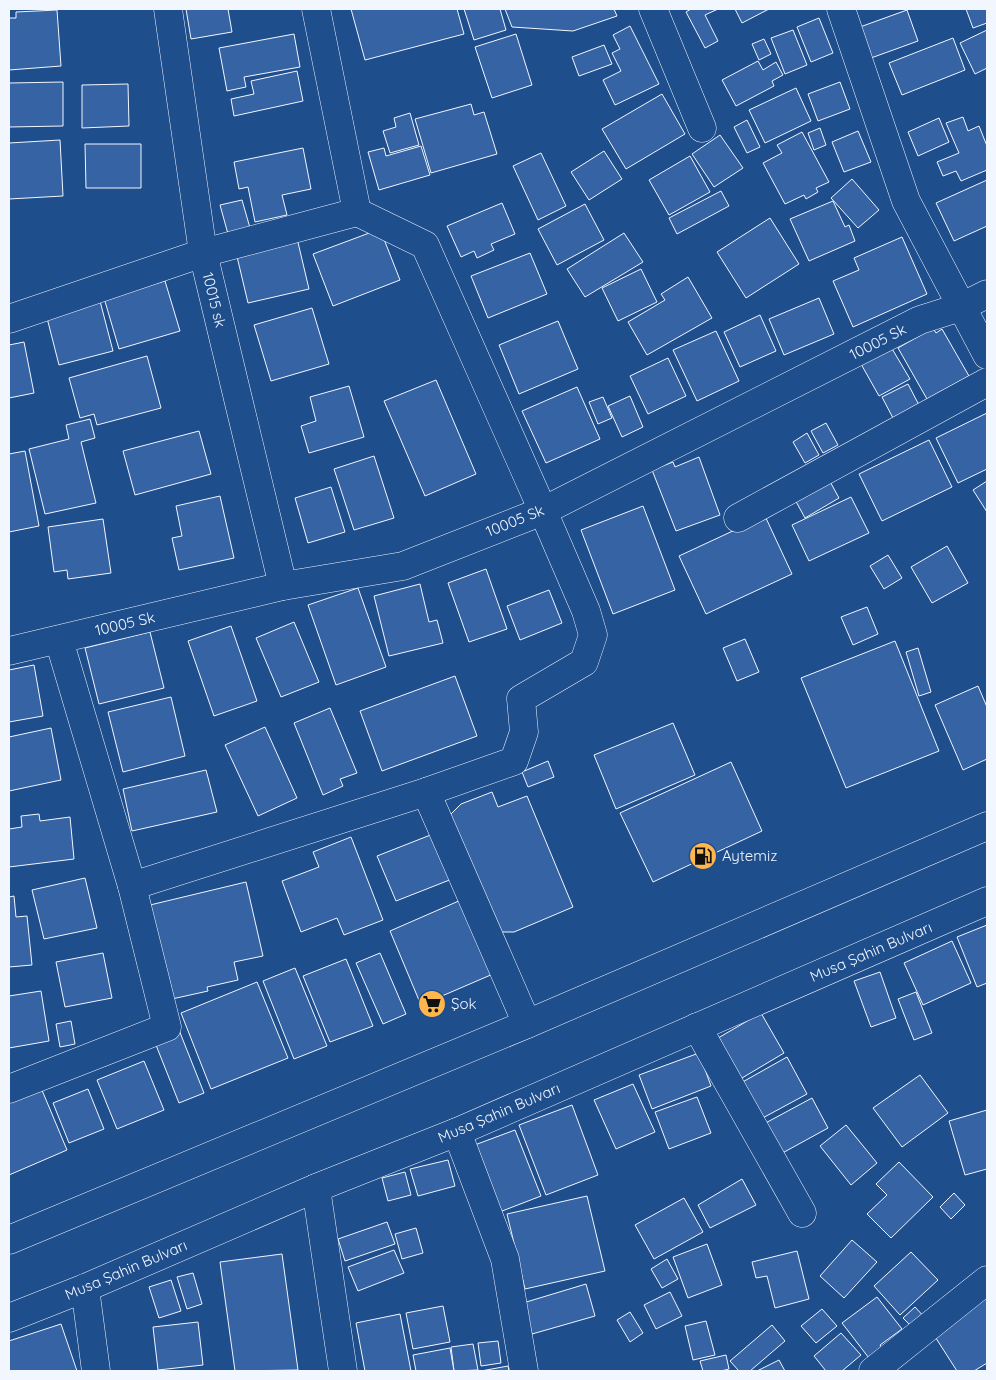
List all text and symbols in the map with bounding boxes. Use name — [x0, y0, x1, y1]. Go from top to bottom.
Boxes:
street label: 10015 sk — [198, 270, 231, 329]
street label: 10005 Sk — [846, 319, 909, 364]
street label: 10005 Sk — [483, 500, 547, 541]
street label: 10005 Sk — [93, 607, 157, 640]
fuel station icon: Aytemiz — [688, 841, 718, 871]
place label: Aytemiz — [722, 846, 777, 865]
street label: Musa Şahin Bulvarı — [807, 917, 935, 986]
supermarket icon: Şok — [417, 989, 447, 1019]
place label: Şok — [451, 994, 477, 1013]
street label: Musa Şahin Bulvarı — [435, 1078, 563, 1147]
street label: Musa Şahin Bulvarı — [62, 1235, 190, 1304]

